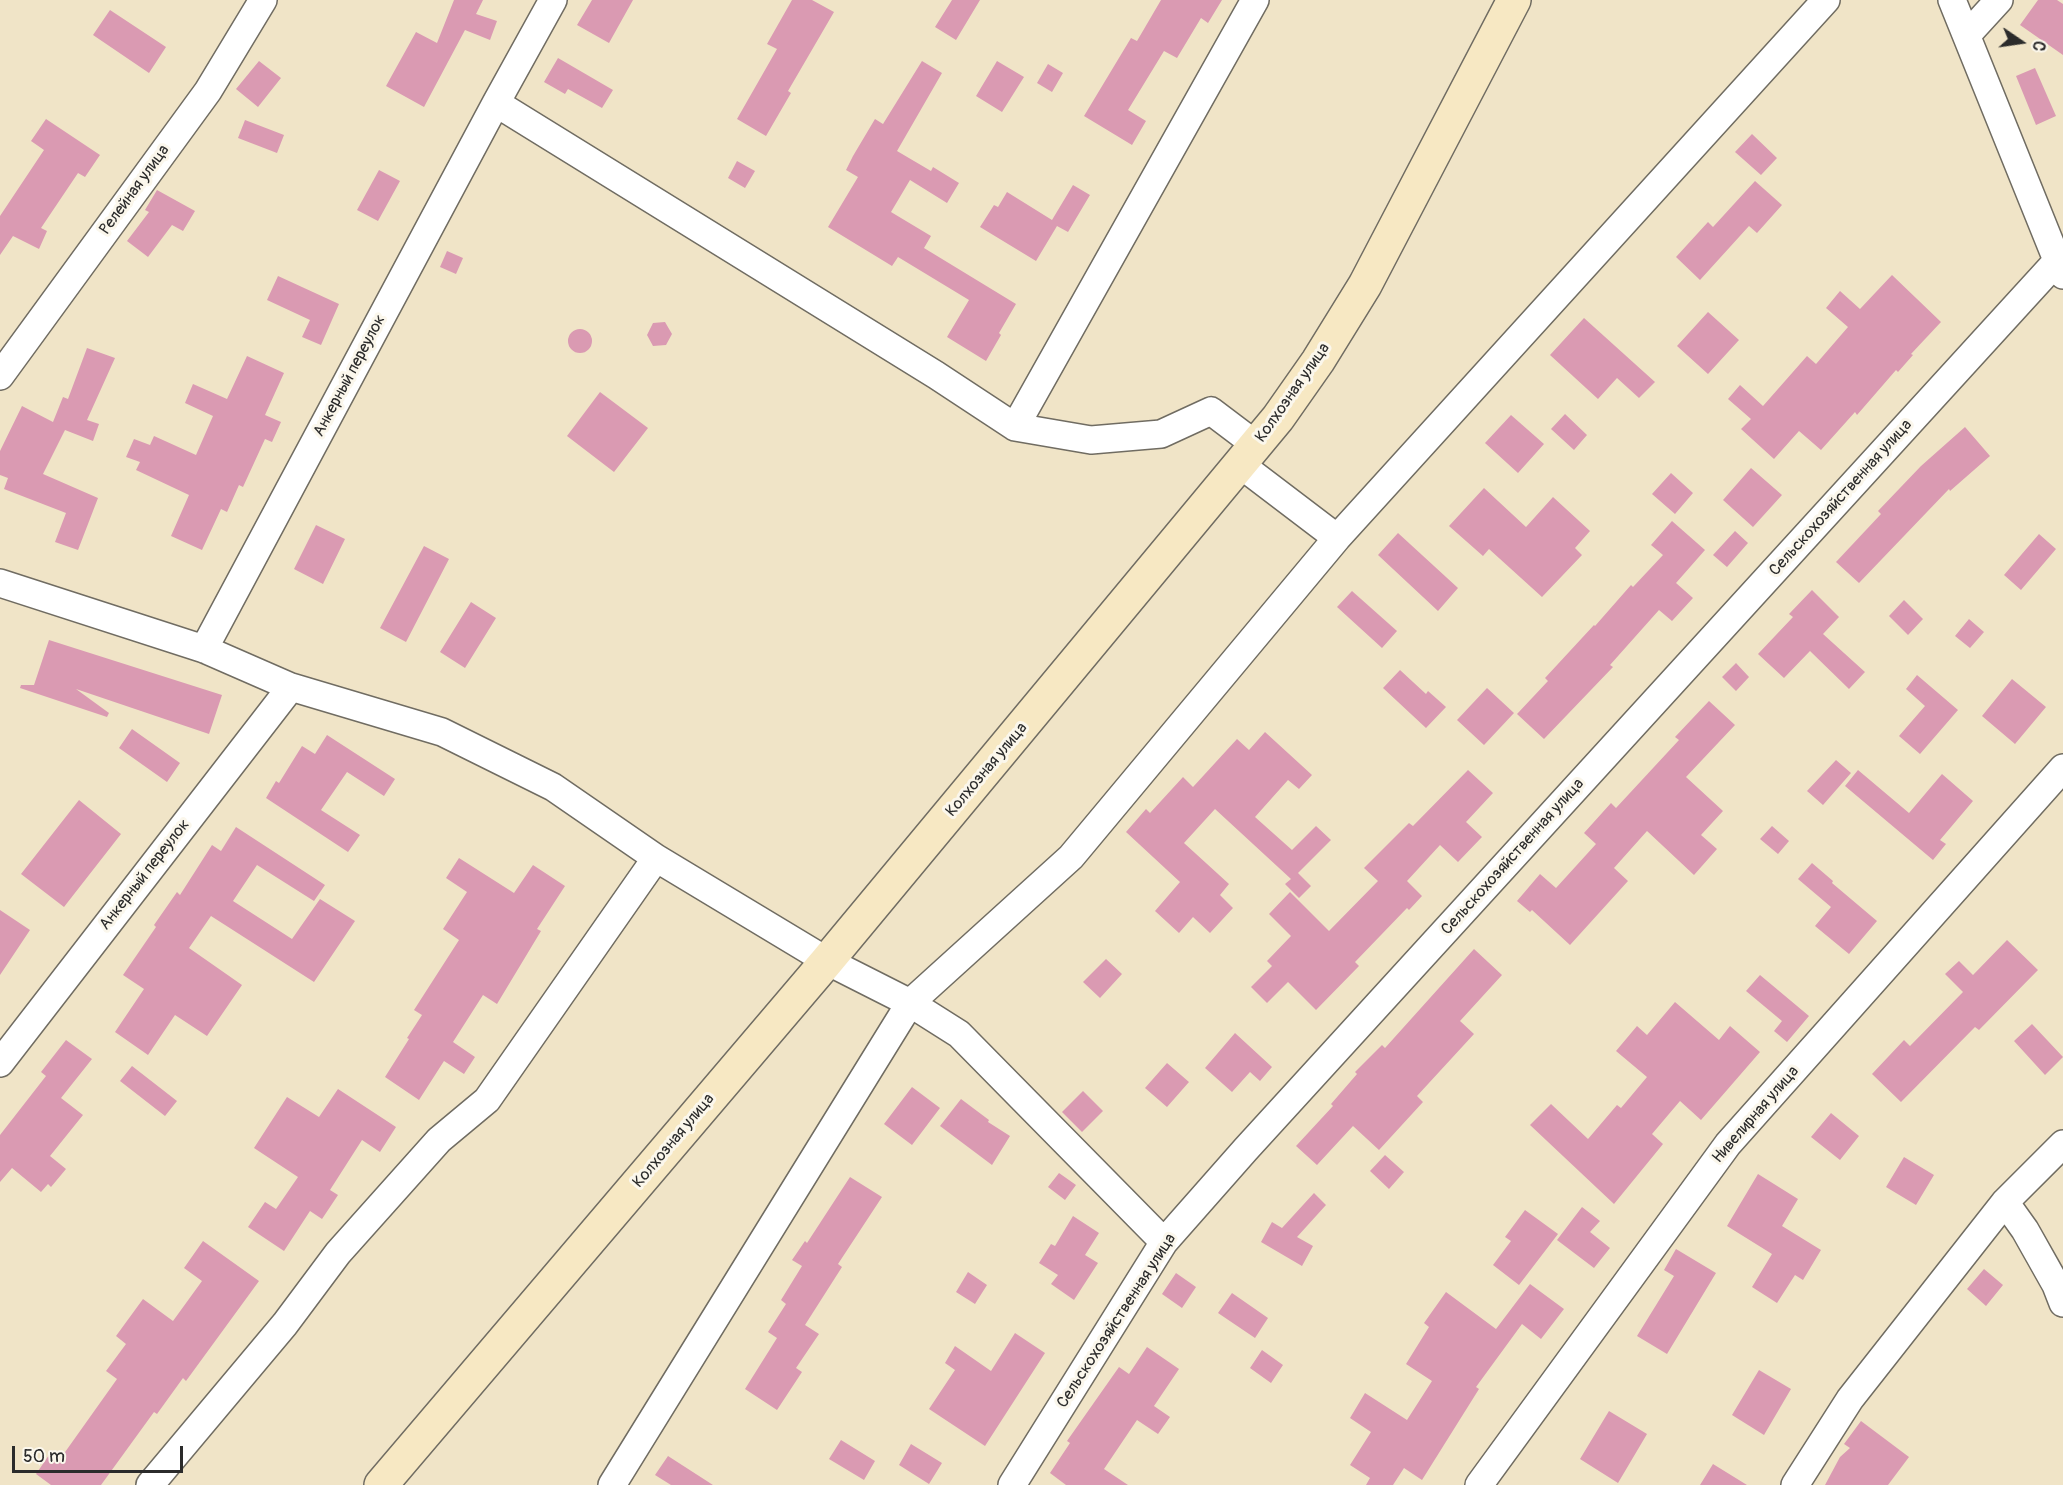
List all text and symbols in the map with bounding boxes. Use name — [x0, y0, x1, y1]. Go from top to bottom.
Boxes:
north arrow — [1991, 12, 2051, 72]
text: С — [2028, 39, 2049, 53]
street label: Релейная улица — [96, 141, 174, 239]
street label: Анкерный переулок — [310, 312, 390, 440]
street label: Колхозная улица — [1252, 340, 1334, 446]
street label: Сельскохозяйственная улица — [1766, 416, 1916, 580]
street label: Колхозная улица — [942, 719, 1032, 821]
street label: Сельскохозяйственная улица — [1438, 775, 1588, 939]
street label: Анкерный переулок — [96, 816, 194, 934]
street label: Нивелирная улица — [1709, 1063, 1803, 1167]
street label: Колхозная улица — [629, 1090, 719, 1192]
street label: Сельскохозяйственная улица — [1053, 1230, 1181, 1412]
scale bar — [15, 1434, 186, 1472]
text: 50 m — [23, 1445, 65, 1468]

